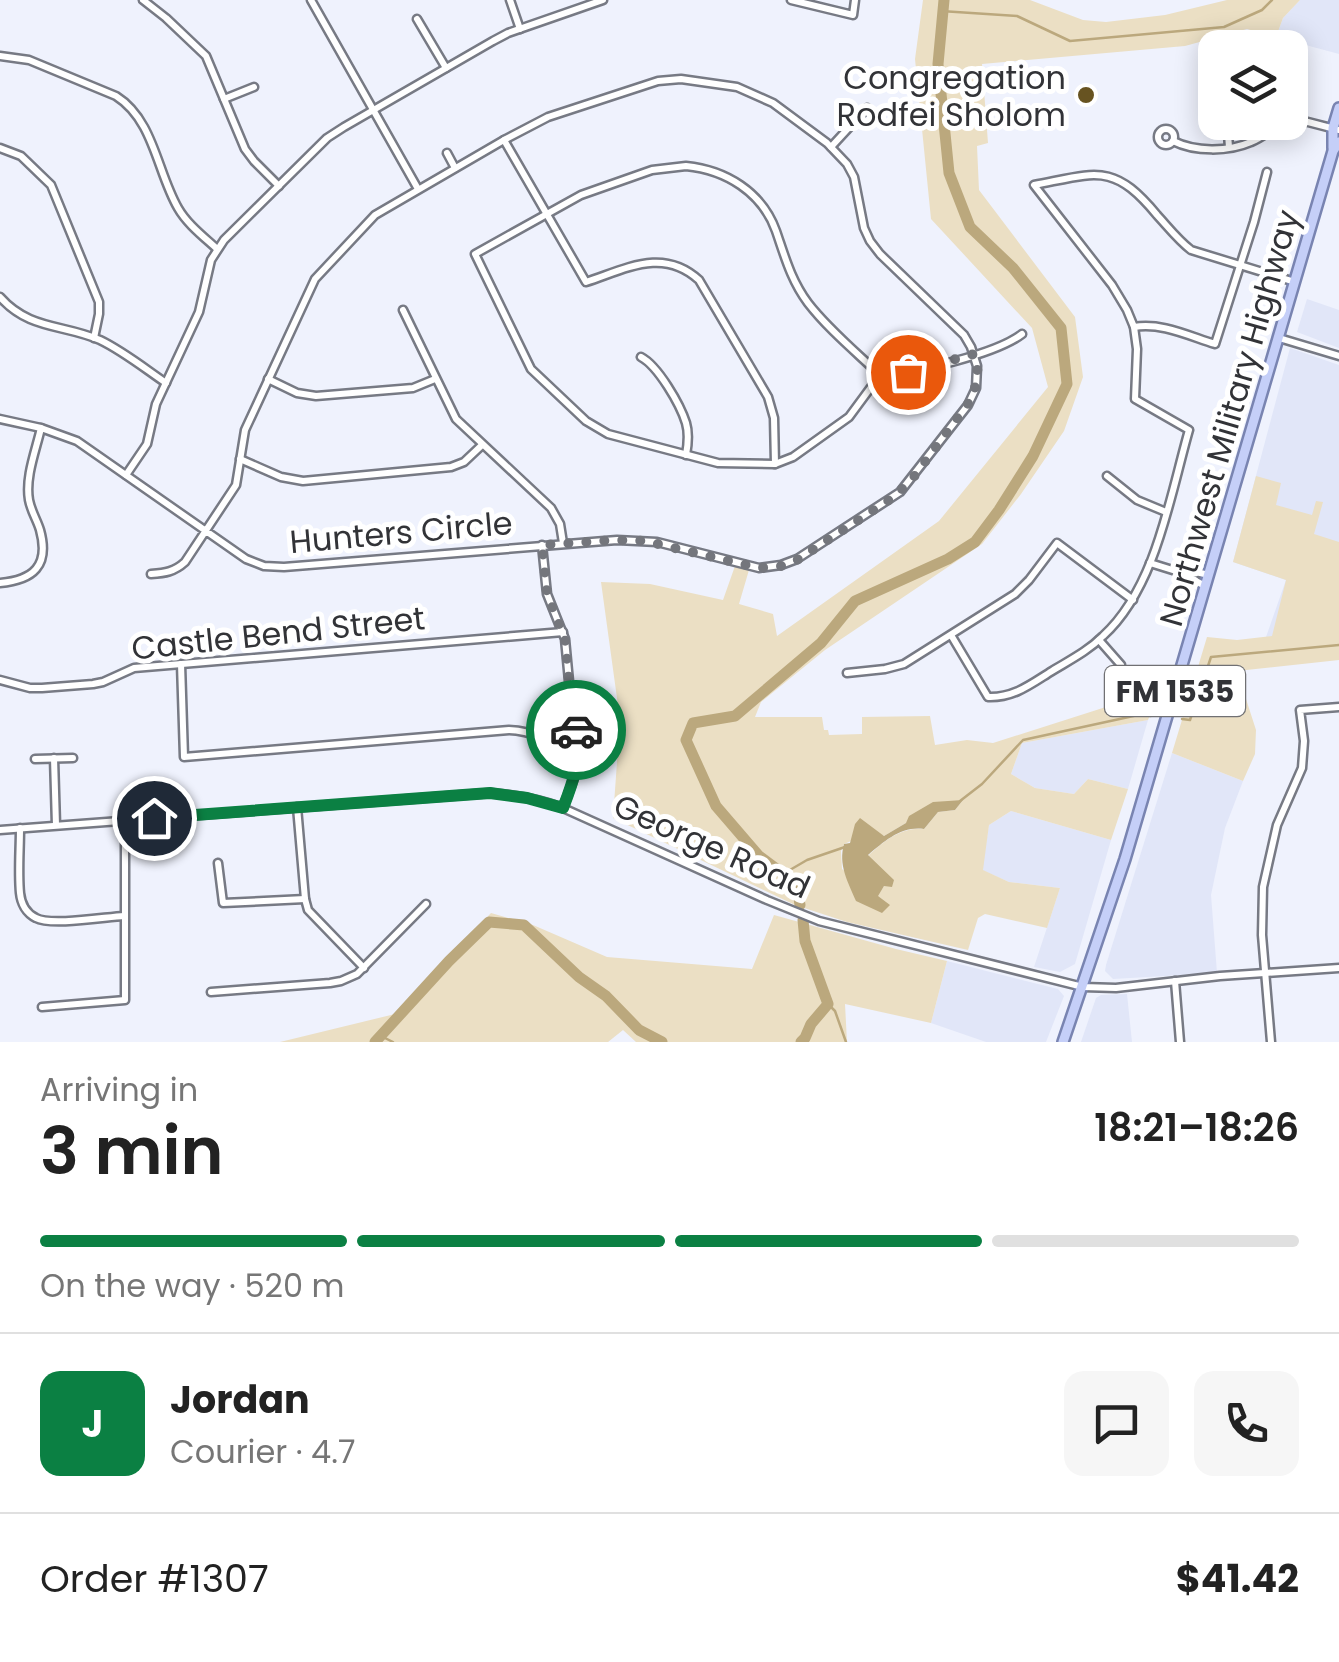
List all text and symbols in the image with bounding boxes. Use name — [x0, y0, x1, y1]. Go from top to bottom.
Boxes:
map controls — [1198, 30, 1308, 140]
button: layers — [1198, 30, 1308, 140]
place label: Congregation Rodfei Sholom — [837, 55, 1066, 137]
marker: Congregation Rodfei Sholom — [1075, 84, 1097, 106]
street label: Northwest Military Highway — [1148, 205, 1310, 631]
pin — [866, 330, 951, 415]
icon: bag — [881, 345, 936, 400]
street label: Hunters Circle — [288, 500, 514, 564]
street label: Castle Bend Street — [129, 595, 427, 671]
road number: FM 1535 — [1105, 666, 1245, 716]
courier — [526, 680, 626, 780]
icon: car — [549, 703, 604, 758]
pin — [112, 776, 197, 861]
street label: George Road — [607, 783, 817, 909]
icon: home — [127, 791, 182, 846]
text: Arriving in — [40, 1067, 198, 1112]
text: 18:21–18:26 — [1094, 1101, 1299, 1154]
text: 3 min — [40, 1106, 224, 1197]
text: On the way · 520 m — [40, 1263, 345, 1308]
button: chat — [1064, 1371, 1169, 1476]
button: phone — [1194, 1371, 1299, 1476]
text: Jordan — [170, 1373, 310, 1426]
text: J — [82, 1397, 103, 1450]
text: Courier · 4.7 — [170, 1429, 355, 1474]
text: Order #1307 — [40, 1552, 269, 1605]
text: $41.42 — [1176, 1552, 1299, 1605]

